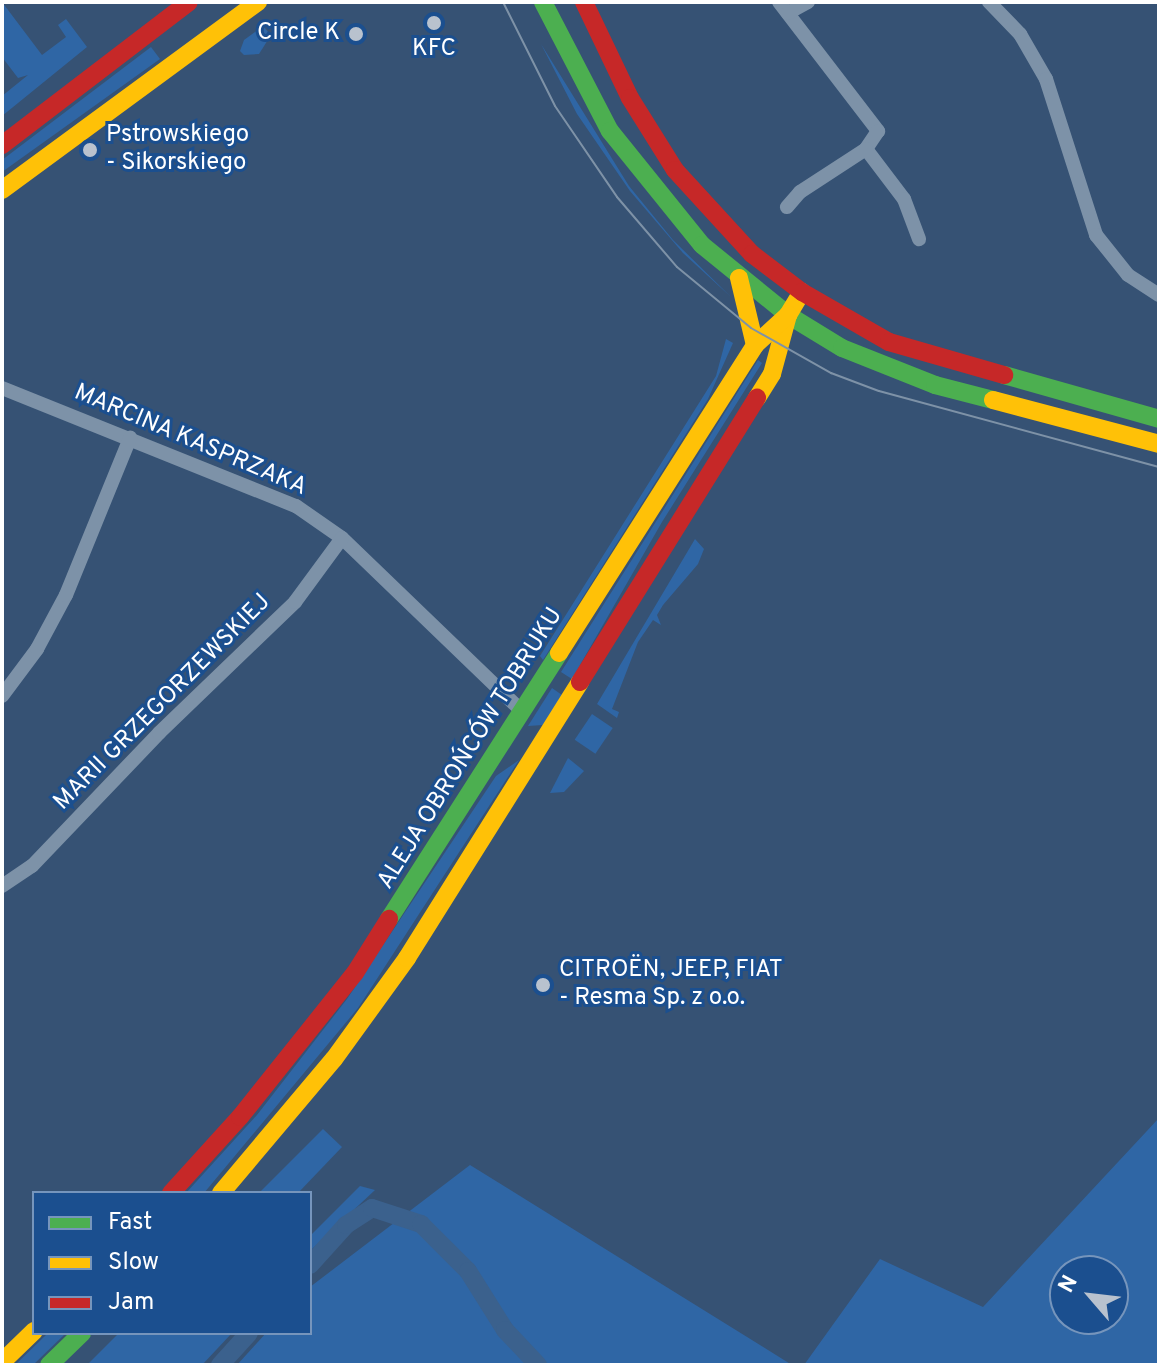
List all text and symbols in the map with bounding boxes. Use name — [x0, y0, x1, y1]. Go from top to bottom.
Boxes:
marker: KFC — [425, 14, 443, 32]
place label: Circle K — [257, 20, 340, 48]
marker: Circle K — [347, 25, 365, 43]
place label: KFC — [412, 36, 456, 64]
place label: Pstrowskiego - Sikorskiego — [106, 122, 249, 178]
marker: Pstrowskiego - Sikorskiego — [81, 141, 99, 159]
street label: MARCINA KASPRZAKA — [69, 379, 311, 503]
street label: MARII GRZEGORZEWSKIEJ — [49, 589, 277, 817]
street label: ALEJA OBROŃCÓW TOBRUKU — [372, 602, 570, 896]
place label: CITROËN, JEEP, FIAT - Resma Sp. z o.o. — [559, 957, 783, 1013]
marker: CITROËN, JEEP, FIAT - Resma Sp. z o.o. — [534, 976, 552, 994]
legend — [32, 1191, 312, 1335]
text: Fast — [108, 1208, 152, 1238]
text: Slow — [108, 1248, 159, 1278]
north arrow — [1049, 1255, 1129, 1335]
text: N — [1054, 1271, 1085, 1298]
text: Jam — [108, 1288, 154, 1318]

